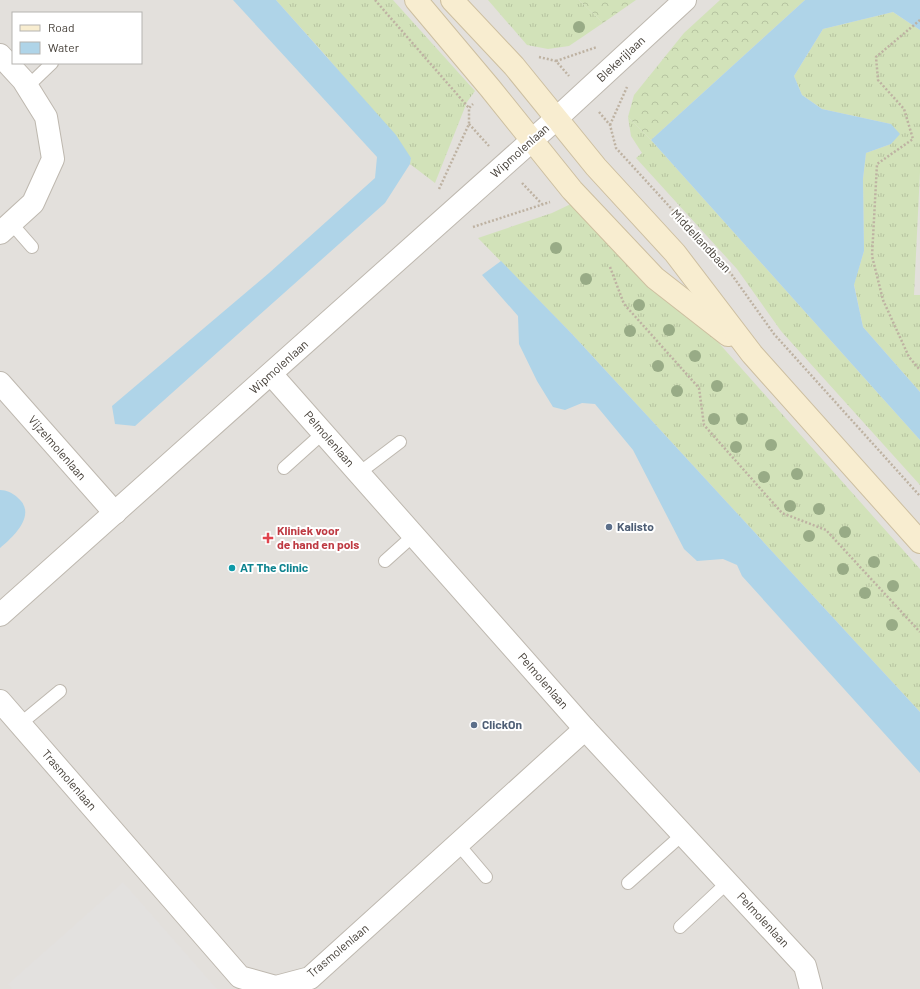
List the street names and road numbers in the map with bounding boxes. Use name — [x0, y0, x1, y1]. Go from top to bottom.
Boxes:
street label: Blekerijlaan — [593, 32, 647, 84]
street label: Wipmolenlaan — [487, 120, 551, 180]
street label: Middellandbaan — [669, 206, 734, 275]
street label: Wipmolenlaan — [246, 336, 310, 396]
street label: Pelmolenlaan — [302, 408, 358, 469]
street label: Vijzelmolenlaan — [26, 412, 90, 483]
street label: Pelmolenlaan — [516, 650, 572, 711]
street label: Trasmolenlaan — [40, 746, 100, 813]
street label: Pelmolenlaan — [735, 889, 793, 950]
street label: Trasmolenlaan — [304, 920, 371, 980]

